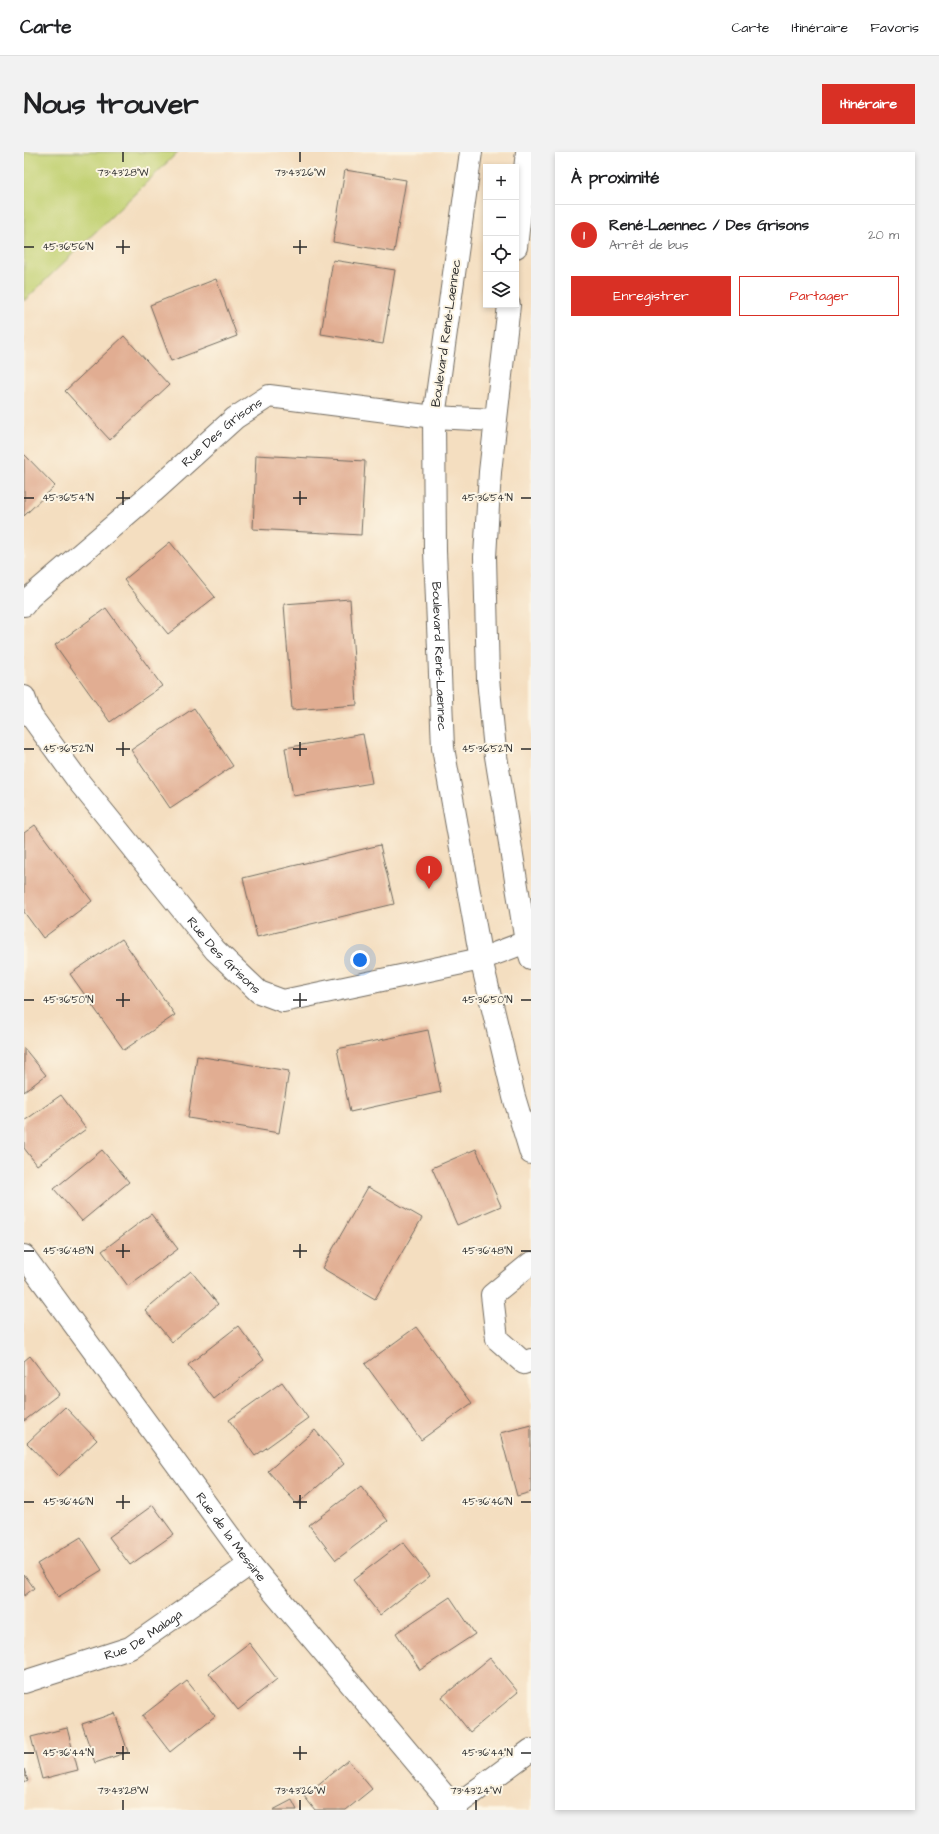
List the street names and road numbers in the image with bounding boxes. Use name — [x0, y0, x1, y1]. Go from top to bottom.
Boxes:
street label: Boulevard René-Laennec — [427, 258, 465, 408]
street label: Rue Des Grisons — [177, 393, 266, 471]
street label: Boulevard René-Laennec — [427, 581, 451, 731]
street label: Rue Des Grisons — [183, 913, 265, 998]
street label: Rue de la Messine — [191, 1489, 270, 1586]
street label: Rue De Malaga — [102, 1605, 186, 1665]

